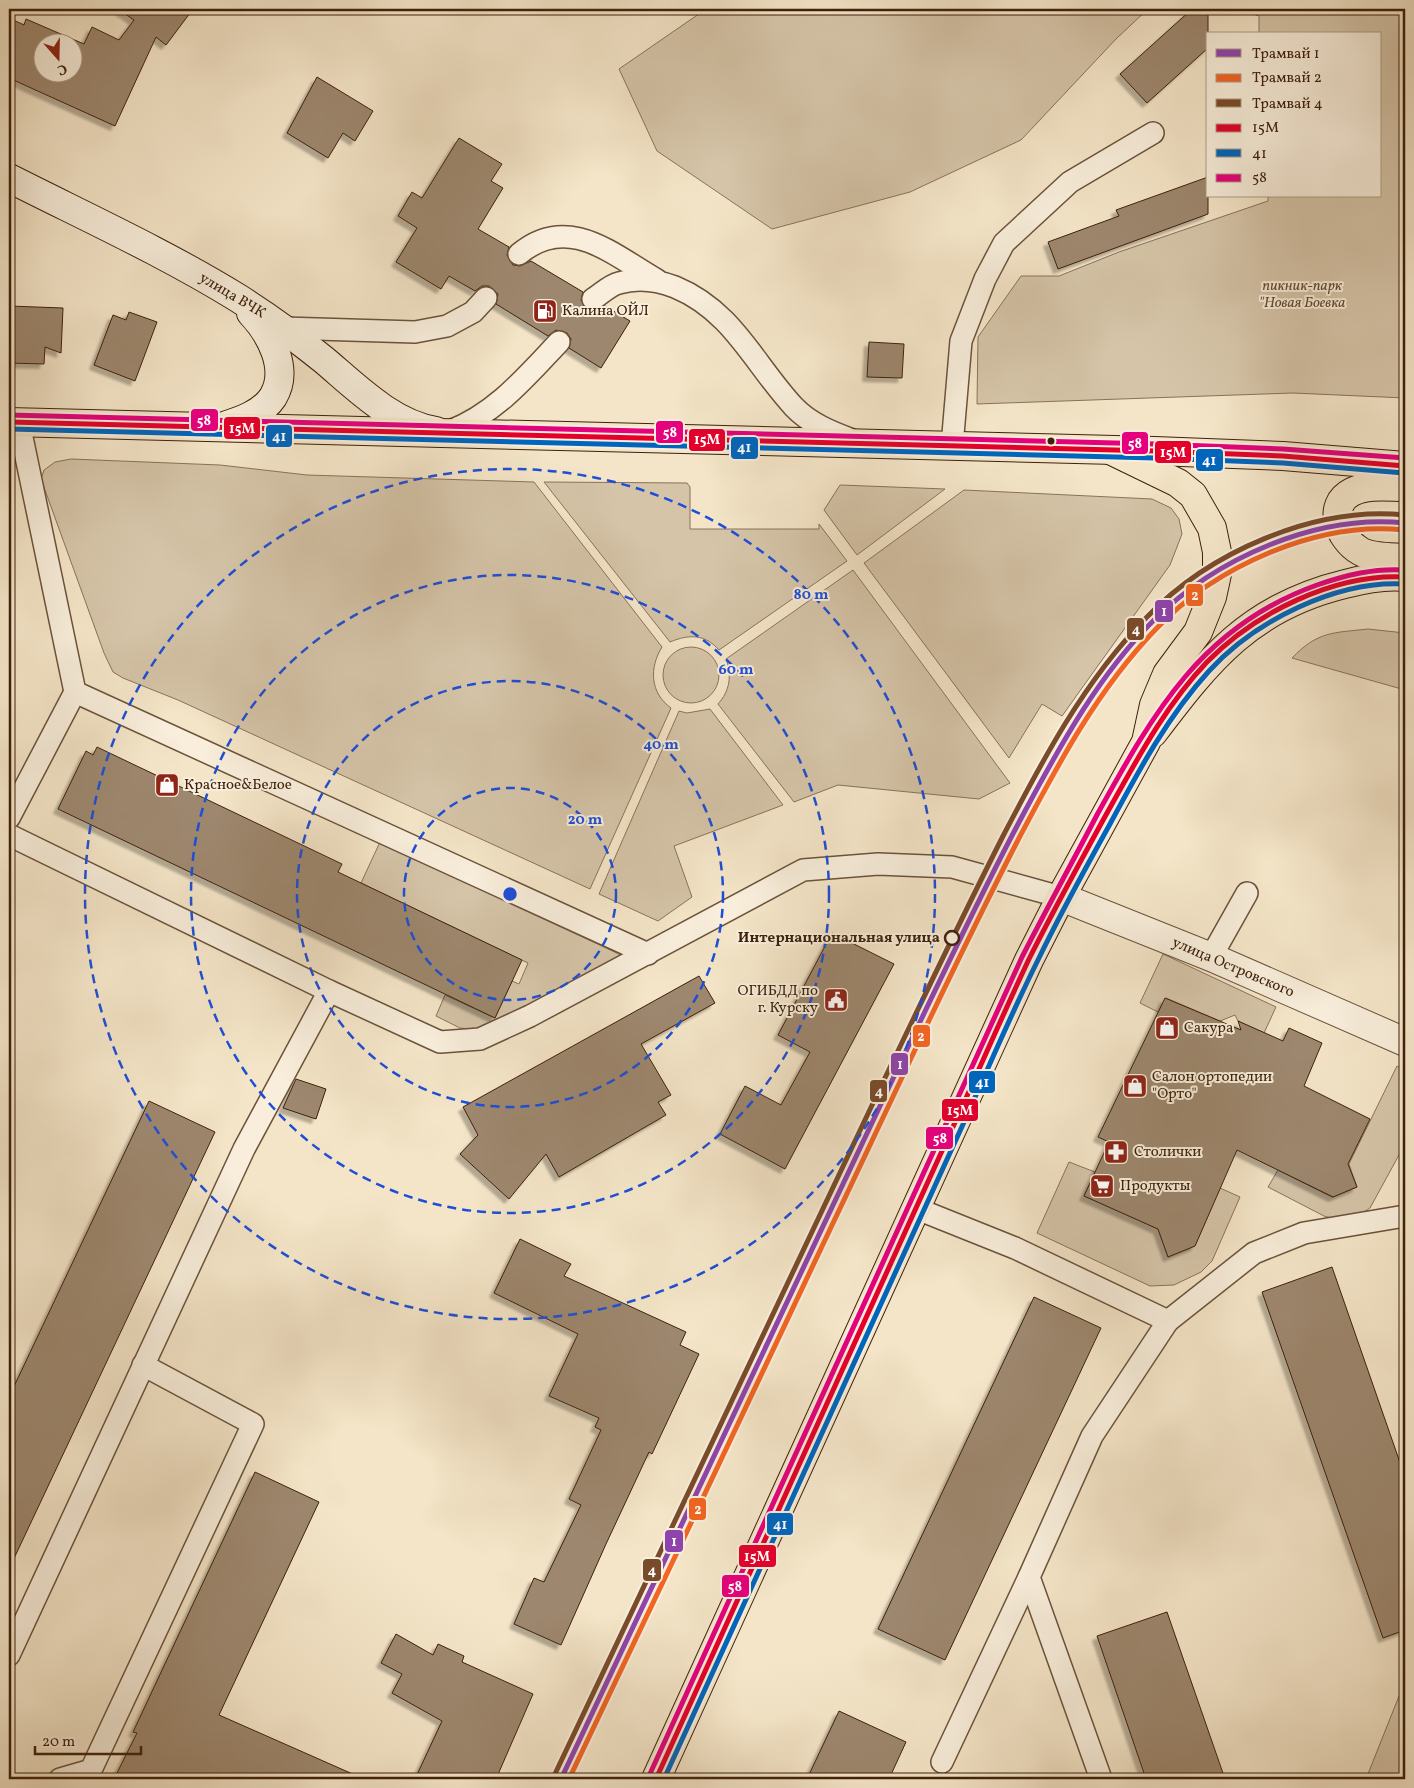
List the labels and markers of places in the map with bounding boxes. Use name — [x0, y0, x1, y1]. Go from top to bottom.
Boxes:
fuel station icon: Калина ОЙЛ — [532, 298, 558, 324]
place label: Калина ОЙЛ — [562, 301, 649, 322]
unlabelled marker — [1046, 436, 1056, 446]
shop icon: Красное&Белое — [154, 772, 180, 798]
place label: Красное&Белое — [184, 775, 292, 796]
centre of rings — [501, 885, 519, 903]
place label: Интернациональная улица — [738, 928, 940, 949]
marker: Интернациональная улица — [944, 930, 960, 946]
place label: ОГИБДД по г. Курску — [738, 981, 818, 1019]
public building icon: ОГИБДД по г. Курску — [823, 987, 849, 1013]
shop icon: Сакура — [1154, 1015, 1180, 1041]
place label: Сакура — [1184, 1018, 1233, 1039]
place label: Салон ортопедии "Орто" — [1152, 1067, 1272, 1105]
shop icon: Салон ортопедии "Орто" — [1122, 1073, 1148, 1099]
pharmacy icon: Столички — [1103, 1139, 1129, 1165]
place label: Столички — [1134, 1142, 1201, 1163]
supermarket icon: Продукты — [1089, 1173, 1115, 1199]
place label: Продукты — [1120, 1176, 1191, 1197]

